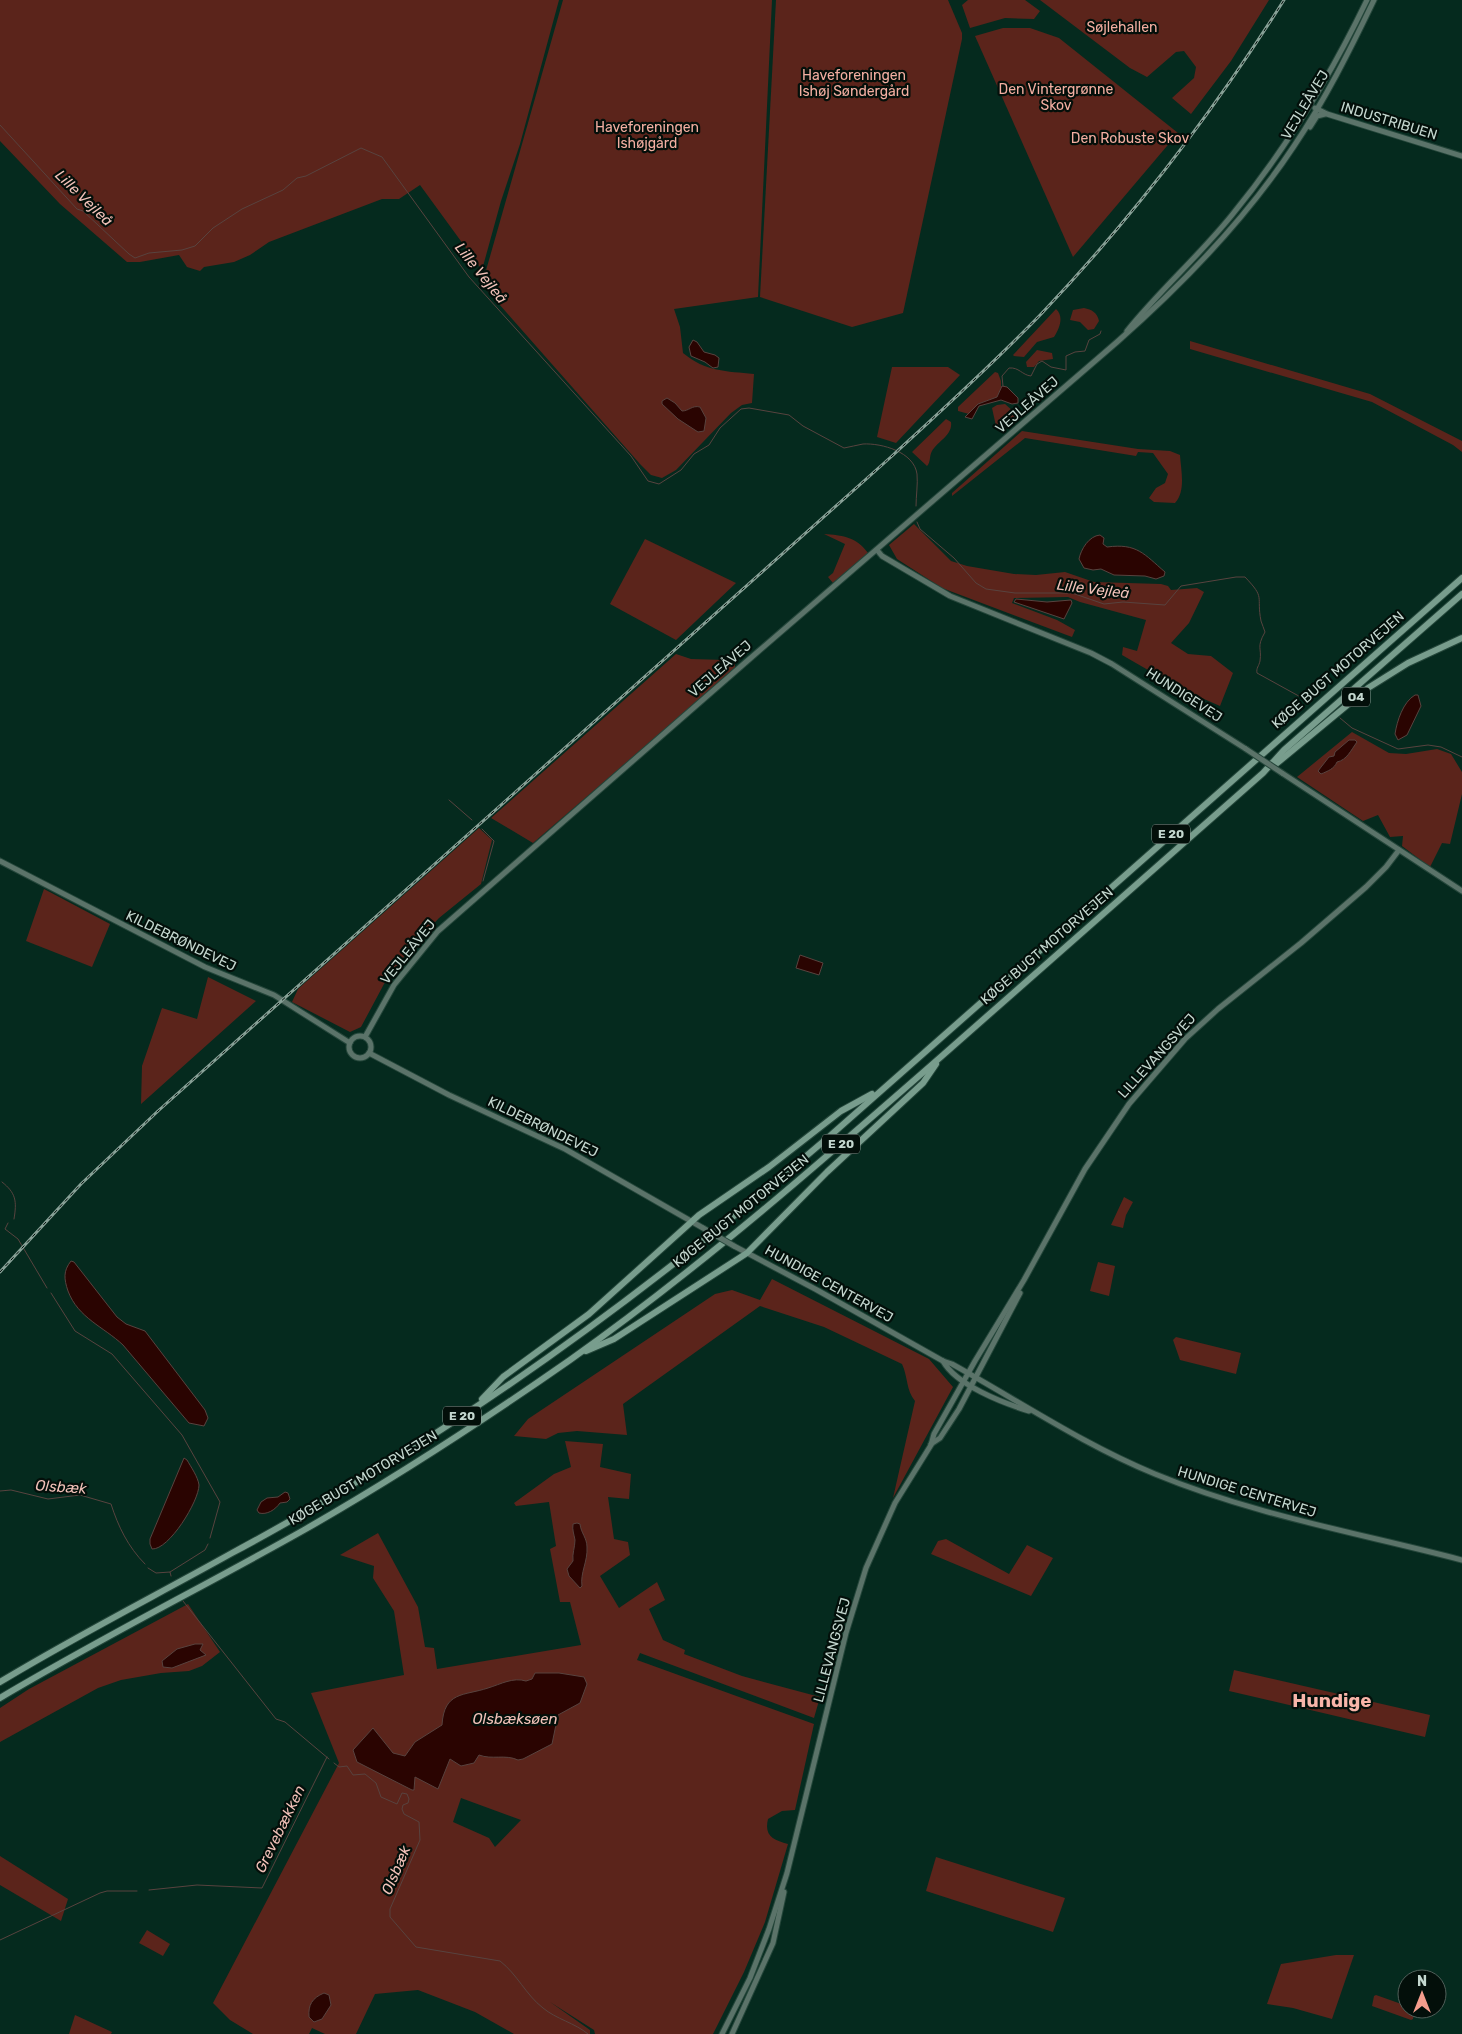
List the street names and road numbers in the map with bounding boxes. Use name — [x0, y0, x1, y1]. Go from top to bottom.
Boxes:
street label: VEJLEÅVEJ — [1277, 67, 1332, 143]
street label: INDUSTRIBUEN — [1339, 98, 1439, 144]
street label: VEJLEÅVEJ — [991, 372, 1062, 437]
street label: KØGE BUGT MOTORVEJEN — [1268, 608, 1408, 732]
street label: VEJLEÅVEJ — [684, 636, 755, 701]
street label: HUNDIGEVEJ — [1143, 664, 1225, 726]
road number: O4 — [1342, 688, 1370, 706]
road number: E 20 — [1152, 824, 1190, 844]
street label: KØGE BUGT MOTORVEJEN — [977, 884, 1117, 1008]
street label: KILDEBRØNDEVEJ — [123, 907, 239, 975]
street label: VEJLEÅVEJ — [376, 916, 439, 988]
street label: LILLEVANGSVEJ — [1115, 1010, 1199, 1102]
street label: KILDEBRØNDEVEJ — [485, 1093, 601, 1161]
road number: E 20 — [822, 1134, 860, 1154]
street label: KØGE BUGT MOTORVEJEN — [670, 1151, 812, 1271]
street label: HUNDIGE CENTERVEJ — [762, 1242, 896, 1326]
road number: E 20 — [443, 1406, 481, 1425]
street label: KØGE BUGT MOTORVEJEN — [286, 1427, 440, 1529]
street label: HUNDIGE CENTERVEJ — [1176, 1463, 1318, 1521]
street label: LILLEVANGSVEJ — [810, 1596, 854, 1704]

